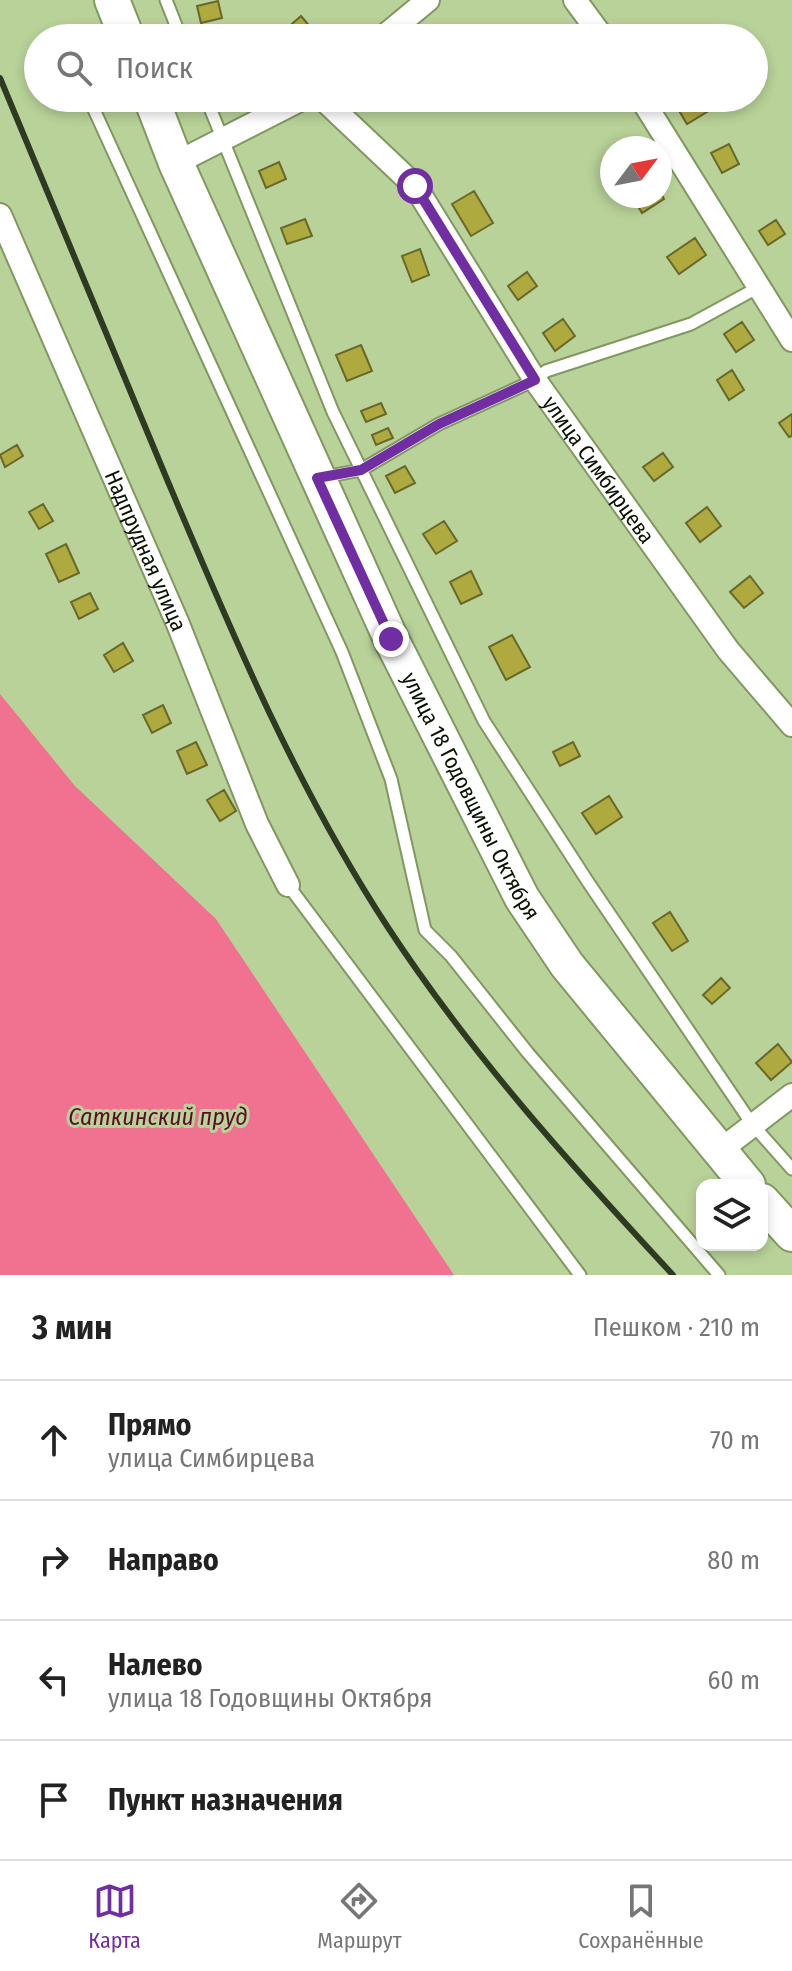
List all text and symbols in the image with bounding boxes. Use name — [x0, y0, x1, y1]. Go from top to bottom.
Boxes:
search box — [24, 24, 768, 112]
icon: search — [52, 46, 96, 90]
text: Поиск — [116, 50, 193, 86]
north arrow — [600, 136, 672, 208]
route start — [397, 168, 433, 204]
street label: улица Симбирцева — [537, 391, 660, 549]
street label: Надпрудная улица — [99, 466, 192, 635]
route end — [373, 621, 409, 657]
street label: улица 18 Годовщины Октября — [396, 668, 546, 925]
water label: Саткинский пруд — [68, 1103, 248, 1131]
map controls — [696, 1179, 768, 1251]
button: layers — [696, 1179, 768, 1251]
text: 3 мин — [32, 1307, 112, 1348]
text: Пешком · 210 m — [593, 1312, 760, 1343]
text: Прямо — [108, 1407, 192, 1443]
icon: ahead — [32, 1418, 76, 1462]
text: 70 m — [710, 1425, 760, 1456]
text: улица Симбирцева — [108, 1443, 315, 1474]
icon: right — [32, 1538, 76, 1582]
text: Направо — [108, 1542, 219, 1578]
text: 80 m — [707, 1545, 760, 1576]
text: Налево — [108, 1647, 203, 1683]
icon: left — [32, 1658, 76, 1702]
text: 60 m — [707, 1665, 760, 1696]
text: улица 18 Годовщины Октября — [108, 1683, 432, 1714]
icon: arrive — [32, 1778, 76, 1822]
text: Пункт назначения — [108, 1782, 343, 1818]
tab: Карта — [88, 1879, 141, 1954]
tab: Маршрут — [317, 1879, 402, 1954]
tab: Сохранённые — [578, 1879, 704, 1954]

